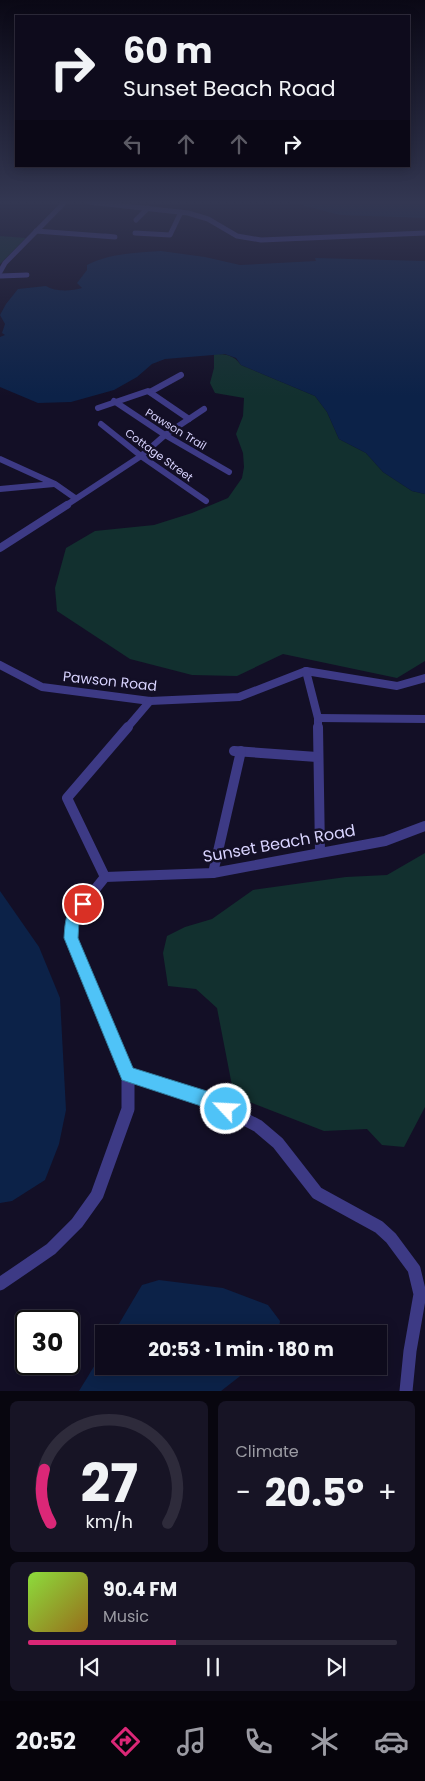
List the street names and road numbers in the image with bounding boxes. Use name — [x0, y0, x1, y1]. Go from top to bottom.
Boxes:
street label: Pawson Trail — [143, 405, 209, 453]
street label: Cottage Street — [122, 425, 196, 485]
street label: Pawson Road — [62, 666, 158, 696]
street label: Sunset Beach Road — [201, 819, 357, 868]

